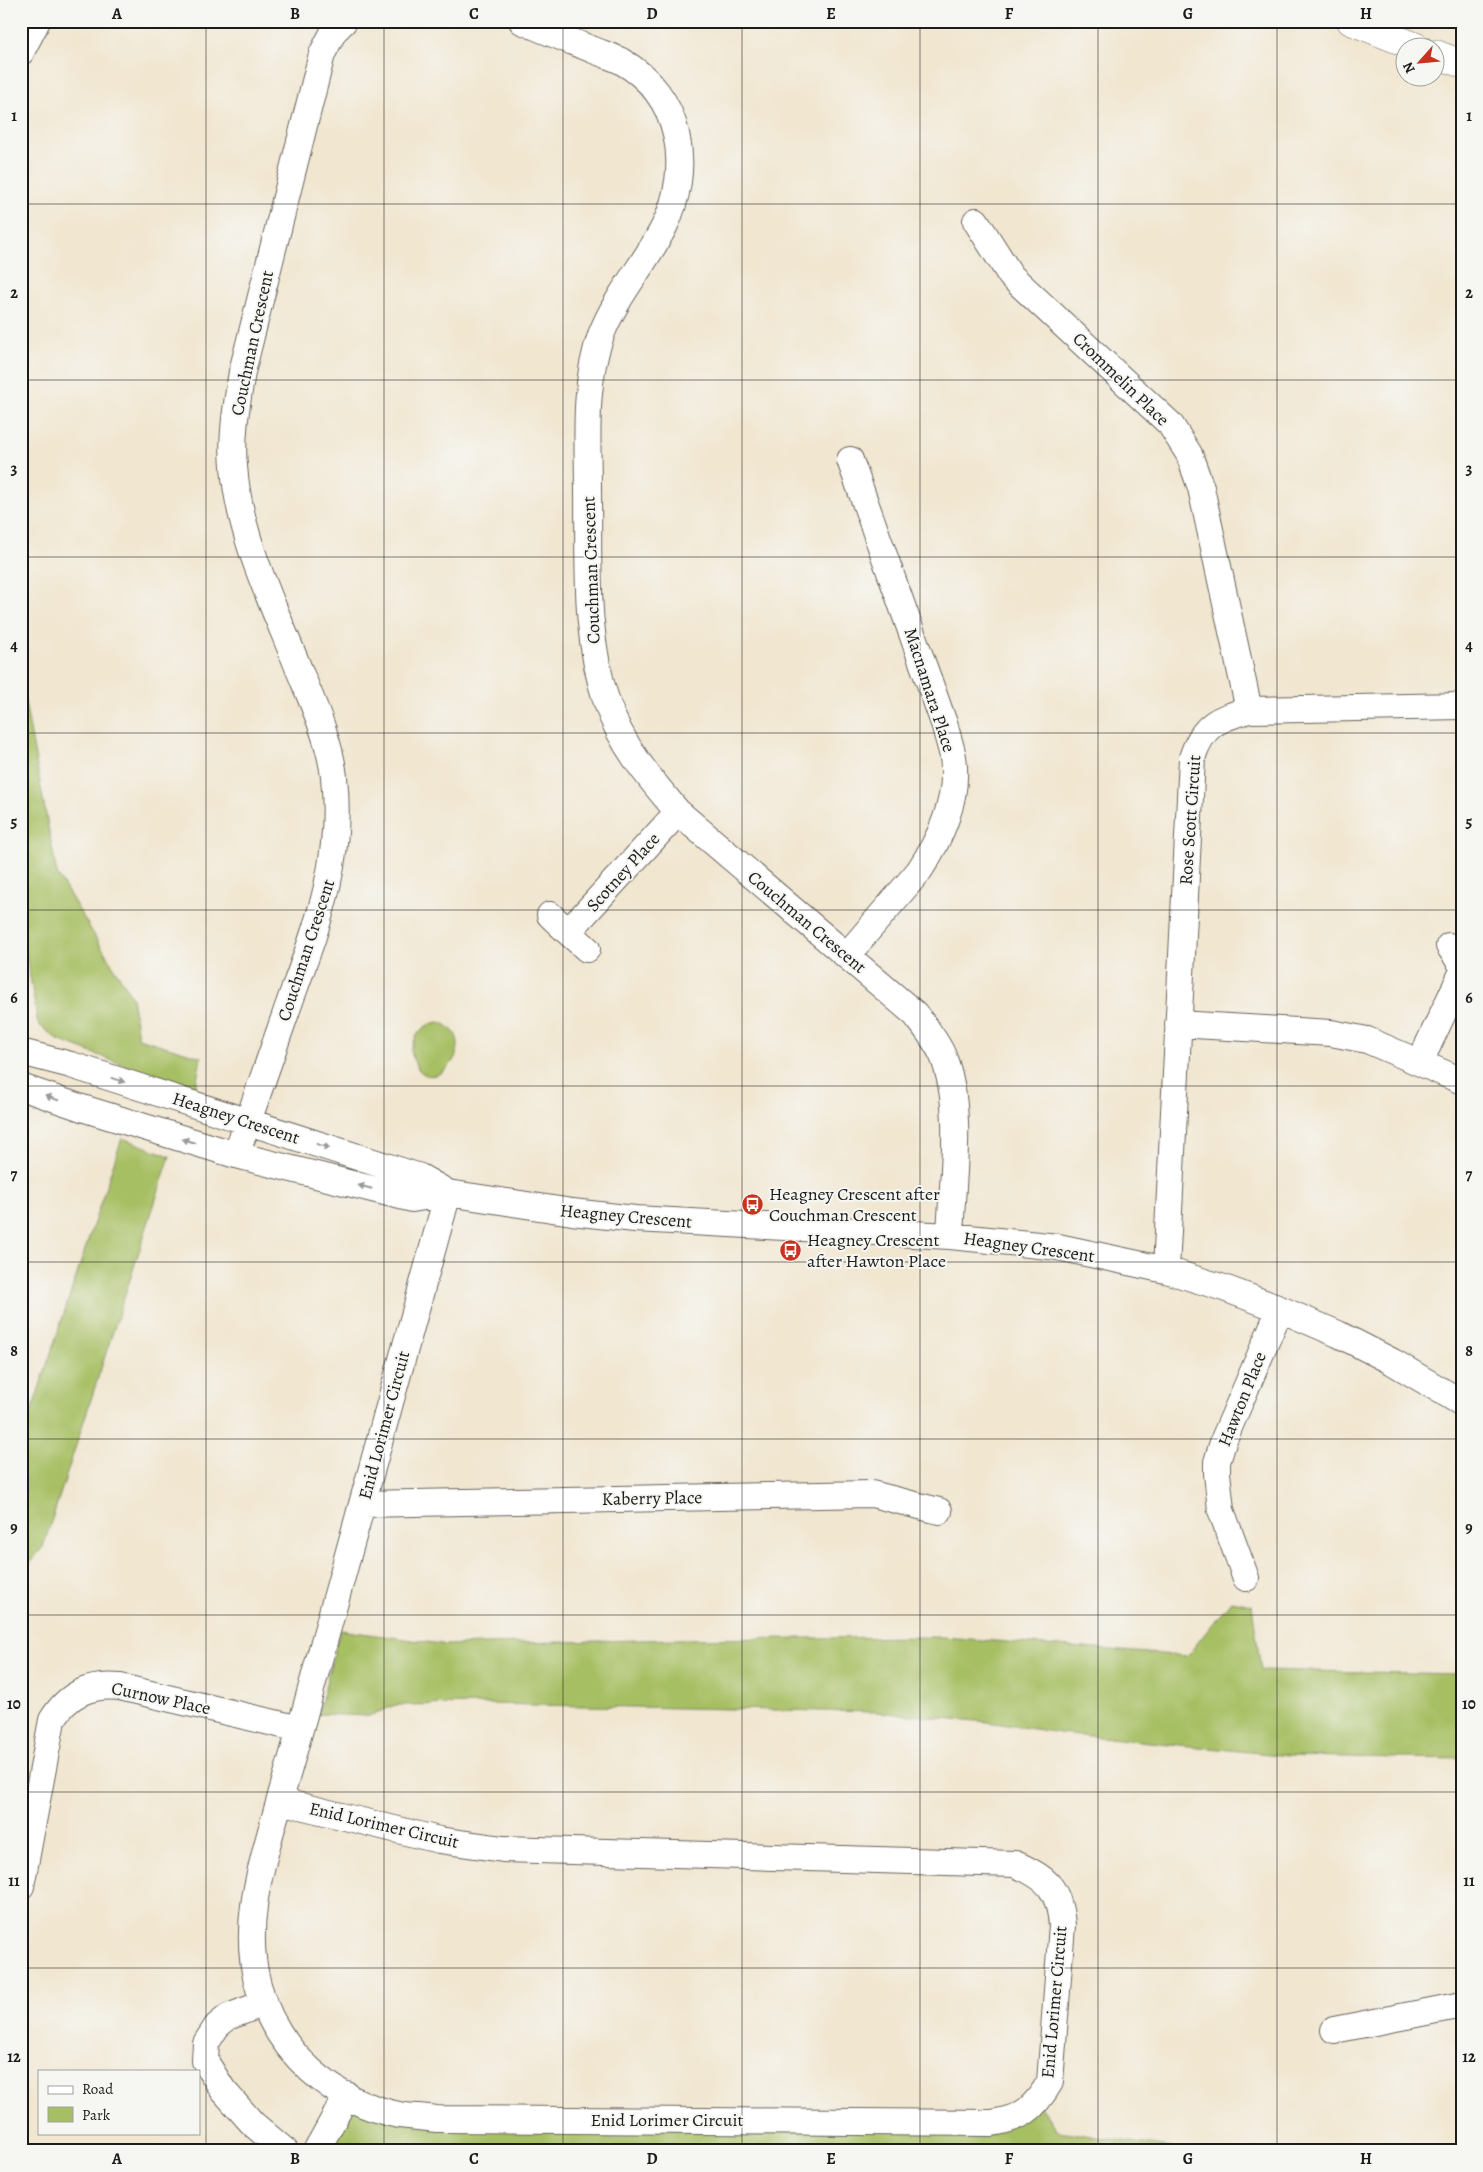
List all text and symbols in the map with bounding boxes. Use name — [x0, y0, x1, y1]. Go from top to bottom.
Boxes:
text: A — [111, 3, 123, 25]
text: B — [290, 3, 300, 25]
text: C — [469, 3, 479, 25]
text: D — [646, 3, 658, 25]
text: E — [826, 3, 836, 25]
text: F — [1005, 3, 1014, 25]
text: G — [1183, 3, 1193, 25]
text: H — [1360, 3, 1372, 25]
north arrow — [1396, 38, 1446, 88]
text: N — [1398, 59, 1420, 77]
text: 1 — [11, 105, 17, 127]
text: 1 — [1466, 105, 1472, 127]
street label: Couchman Crescent — [225, 268, 279, 418]
text: 2 — [10, 282, 18, 304]
text: 2 — [1465, 282, 1473, 304]
street label: Crommelin Place — [1067, 327, 1175, 431]
text: 3 — [11, 458, 18, 480]
text: 3 — [1466, 458, 1473, 480]
street label: Couchman Crescent — [576, 496, 606, 644]
street label: Macnamara Place — [899, 625, 961, 755]
text: 4 — [10, 635, 18, 657]
text: 4 — [1465, 635, 1473, 657]
street label: Rose Scott Circuit — [1173, 754, 1207, 886]
text: 5 — [11, 811, 18, 833]
text: 5 — [1466, 811, 1473, 833]
street label: Scotney Place — [581, 827, 665, 917]
street label: Couchman Crescent — [743, 865, 871, 979]
street label: Couchman Crescent — [272, 876, 340, 1024]
text: 6 — [10, 987, 18, 1009]
text: 6 — [1465, 987, 1473, 1009]
one-way arrow — [110, 1077, 125, 1084]
street label: Heagney Crescent — [169, 1086, 303, 1150]
one-way arrow — [44, 1093, 59, 1101]
one-way arrow — [182, 1136, 197, 1144]
one-way arrow — [315, 1142, 330, 1150]
text: 7 — [11, 1164, 18, 1186]
text: 7 — [1466, 1164, 1473, 1186]
place label: Heagney Crescent after Couchman Crescent — [769, 1182, 940, 1227]
one-way arrow — [357, 1183, 372, 1191]
bus stop icon: Heagney Crescent after Couchman Crescent — [741, 1192, 765, 1216]
street label: Heagney Crescent — [559, 1198, 693, 1234]
street label: Heagney Crescent — [962, 1226, 1096, 1268]
place label: Heagney Crescent after Hawton Place — [807, 1228, 946, 1273]
bus stop icon: Heagney Crescent after Hawton Place — [779, 1238, 803, 1262]
text: 8 — [10, 1340, 18, 1362]
text: 8 — [1465, 1340, 1473, 1362]
street label: Enid Lorimer Circuit — [353, 1348, 415, 1502]
street label: Hawton Place — [1212, 1348, 1272, 1450]
street label: Kaberry Place — [602, 1485, 702, 1511]
text: 9 — [10, 1517, 18, 1539]
text: 9 — [1465, 1517, 1473, 1539]
street label: Curnow Place — [109, 1676, 213, 1720]
text: 10 — [7, 1693, 21, 1715]
text: 10 — [1462, 1693, 1476, 1715]
street label: Enid Lorimer Circuit — [307, 1796, 461, 1854]
text: 11 — [8, 1870, 20, 1892]
text: 11 — [1463, 1870, 1475, 1892]
street label: Enid Lorimer Circuit — [1035, 1925, 1073, 2079]
text: 12 — [7, 2046, 21, 2068]
text: 12 — [1462, 2046, 1476, 2068]
legend — [38, 2070, 200, 2134]
text: Road — [82, 2079, 114, 2099]
text: Park — [82, 2105, 111, 2125]
street label: Enid Lorimer Circuit — [591, 2108, 744, 2132]
text: A — [111, 2148, 123, 2170]
text: B — [290, 2148, 300, 2170]
text: C — [469, 2148, 479, 2170]
text: D — [646, 2148, 658, 2170]
text: E — [826, 2148, 836, 2170]
text: F — [1005, 2148, 1014, 2170]
text: G — [1183, 2148, 1193, 2170]
text: H — [1360, 2148, 1372, 2170]

